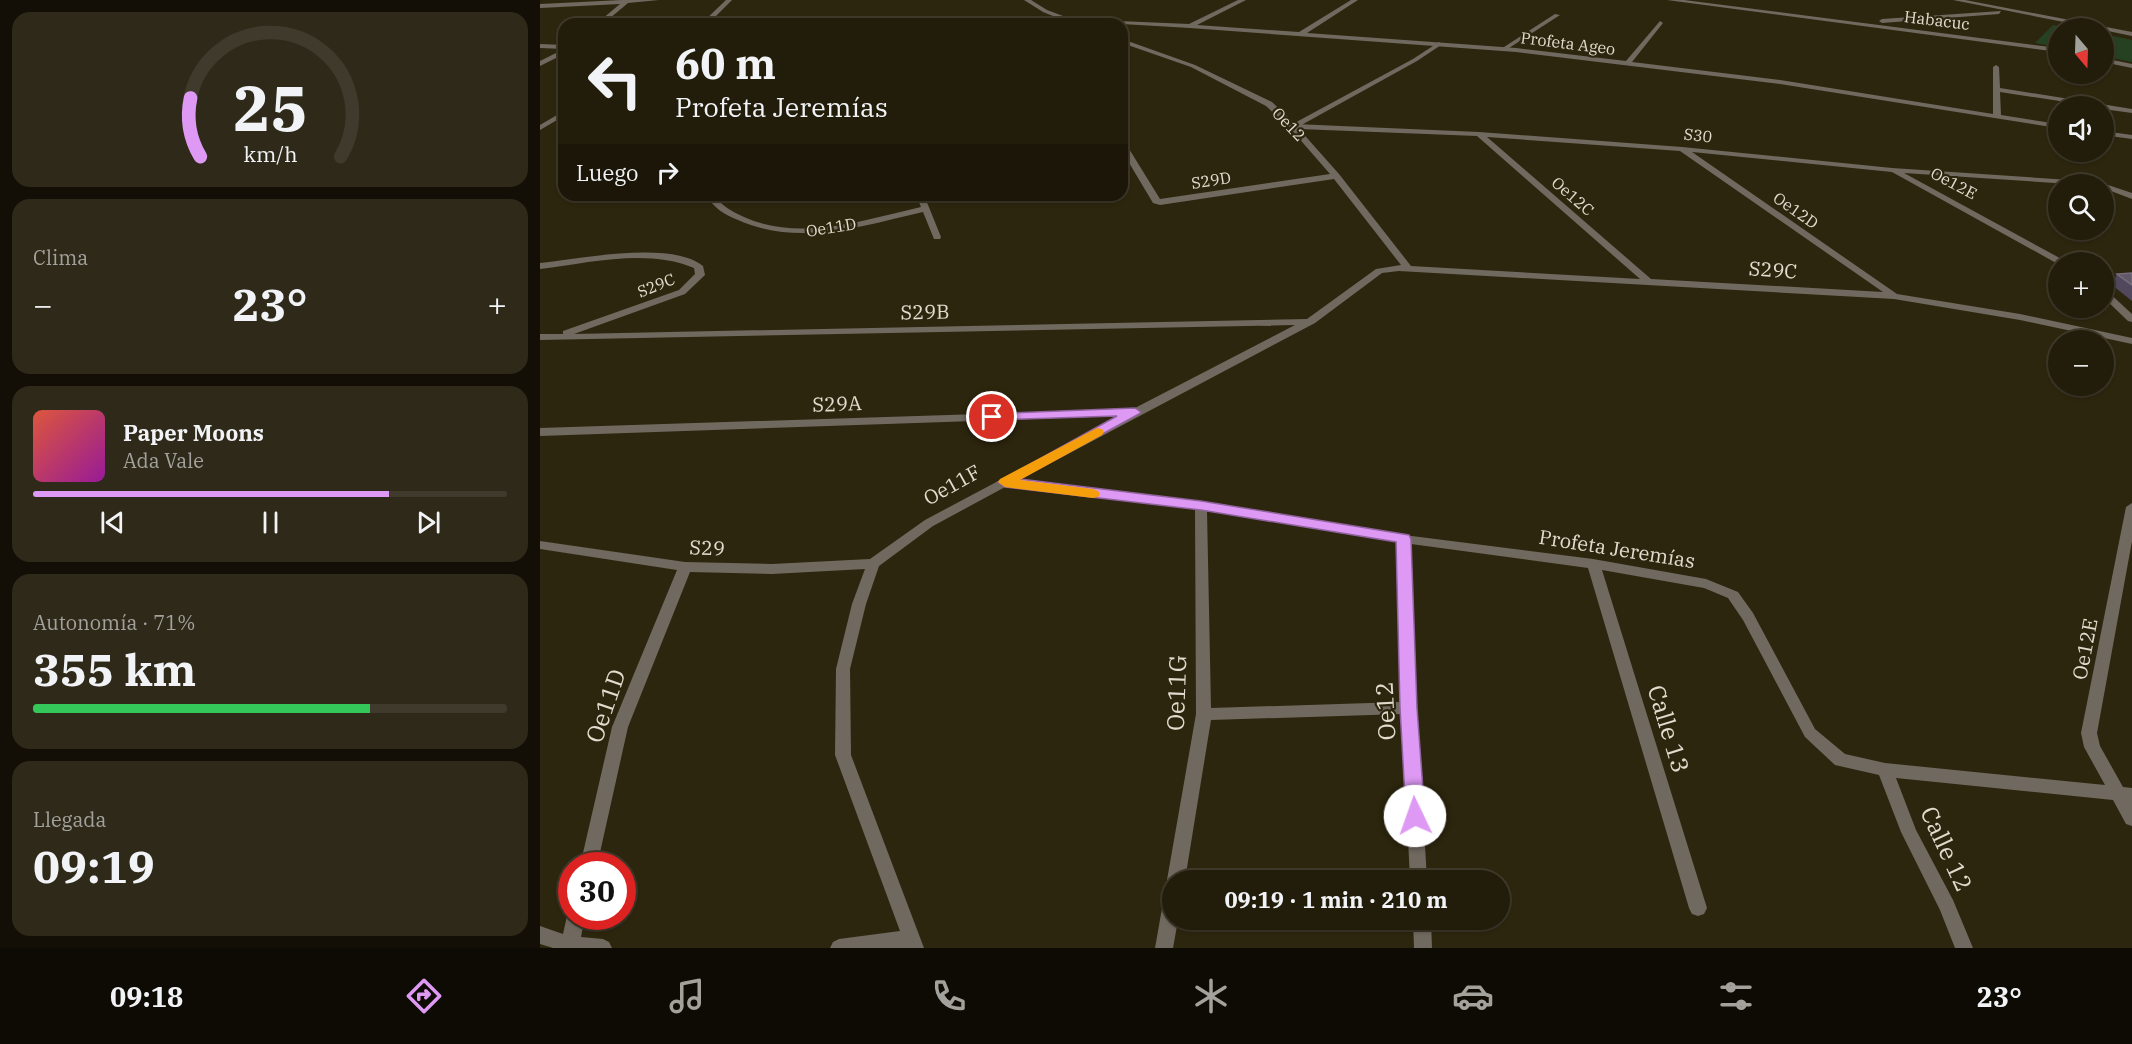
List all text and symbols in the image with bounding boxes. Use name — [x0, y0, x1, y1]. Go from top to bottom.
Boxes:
street label: Habacuc — [1903, 6, 1971, 34]
north arrow — [2048, 18, 2114, 84]
map controls — [2048, 18, 2114, 396]
street label: Profeta Ageo — [1520, 27, 1616, 59]
text: 60 m — [675, 36, 776, 91]
icon: left — [576, 42, 654, 120]
text: 25 — [233, 67, 307, 148]
text: Profeta Jeremías — [675, 89, 888, 124]
button: sound — [2048, 96, 2114, 162]
street label: Oe12 — [1268, 103, 1310, 145]
street label: S30 — [1683, 124, 1713, 146]
text: km/h — [243, 140, 297, 168]
icon: right — [651, 156, 684, 189]
text: Luego — [576, 158, 639, 187]
street label: Oe12E — [1927, 163, 1981, 203]
street label: S29D — [1190, 167, 1232, 193]
street label: Oe12C — [1548, 172, 1598, 220]
button: search — [2048, 174, 2114, 240]
street label: Oe12D — [1770, 187, 1822, 233]
street label: Oe11D — [804, 213, 858, 241]
text: Clima — [33, 244, 88, 271]
button: + — [2048, 252, 2114, 318]
street label: S29C — [1748, 254, 1798, 285]
street label: S29C — [634, 268, 678, 302]
text: 23° — [232, 275, 308, 333]
text: − — [33, 283, 53, 326]
text: + — [487, 283, 507, 326]
street label: S29B — [900, 298, 950, 325]
button: − — [2048, 330, 2114, 396]
street label: S29A — [812, 389, 862, 418]
pin — [966, 391, 1017, 442]
icon: arrive — [975, 400, 1008, 433]
text: Paper Moons — [123, 418, 264, 447]
text: Ada Vale — [123, 447, 204, 474]
street label: Oe11F — [918, 458, 985, 511]
icon: previous — [96, 506, 129, 539]
icon: pause — [254, 506, 287, 539]
icon: next — [412, 506, 445, 539]
street label: Profeta Jeremías — [1537, 523, 1697, 574]
street label: S29 — [689, 533, 725, 562]
text: Autonomía · 71% — [33, 609, 195, 636]
street label: Oe12E — [2065, 616, 2104, 682]
text: 355 km — [33, 640, 196, 698]
street label: Oe11G — [1159, 654, 1193, 732]
street label: Oe11D — [578, 665, 633, 747]
street label: Oe12 — [1367, 681, 1403, 741]
street label: Calle 13 — [1640, 681, 1697, 776]
position arrow — [1383, 784, 1447, 848]
street label: Calle 12 — [1913, 801, 1980, 896]
text: Llegada — [33, 806, 106, 833]
text: 09:19 — [33, 837, 155, 895]
speed limit sign: 30 — [558, 852, 636, 930]
text: 09:19 · 1 min · 210 m — [1224, 885, 1448, 914]
icon: directions — [403, 975, 445, 1017]
icon: music — [666, 975, 708, 1017]
icon: phone — [928, 975, 970, 1017]
icon: climate — [1190, 975, 1232, 1017]
icon: car — [1452, 975, 1494, 1017]
icon: filters — [1715, 975, 1757, 1017]
text: 09:18 — [110, 979, 183, 1014]
text: 23° — [1977, 979, 2022, 1014]

